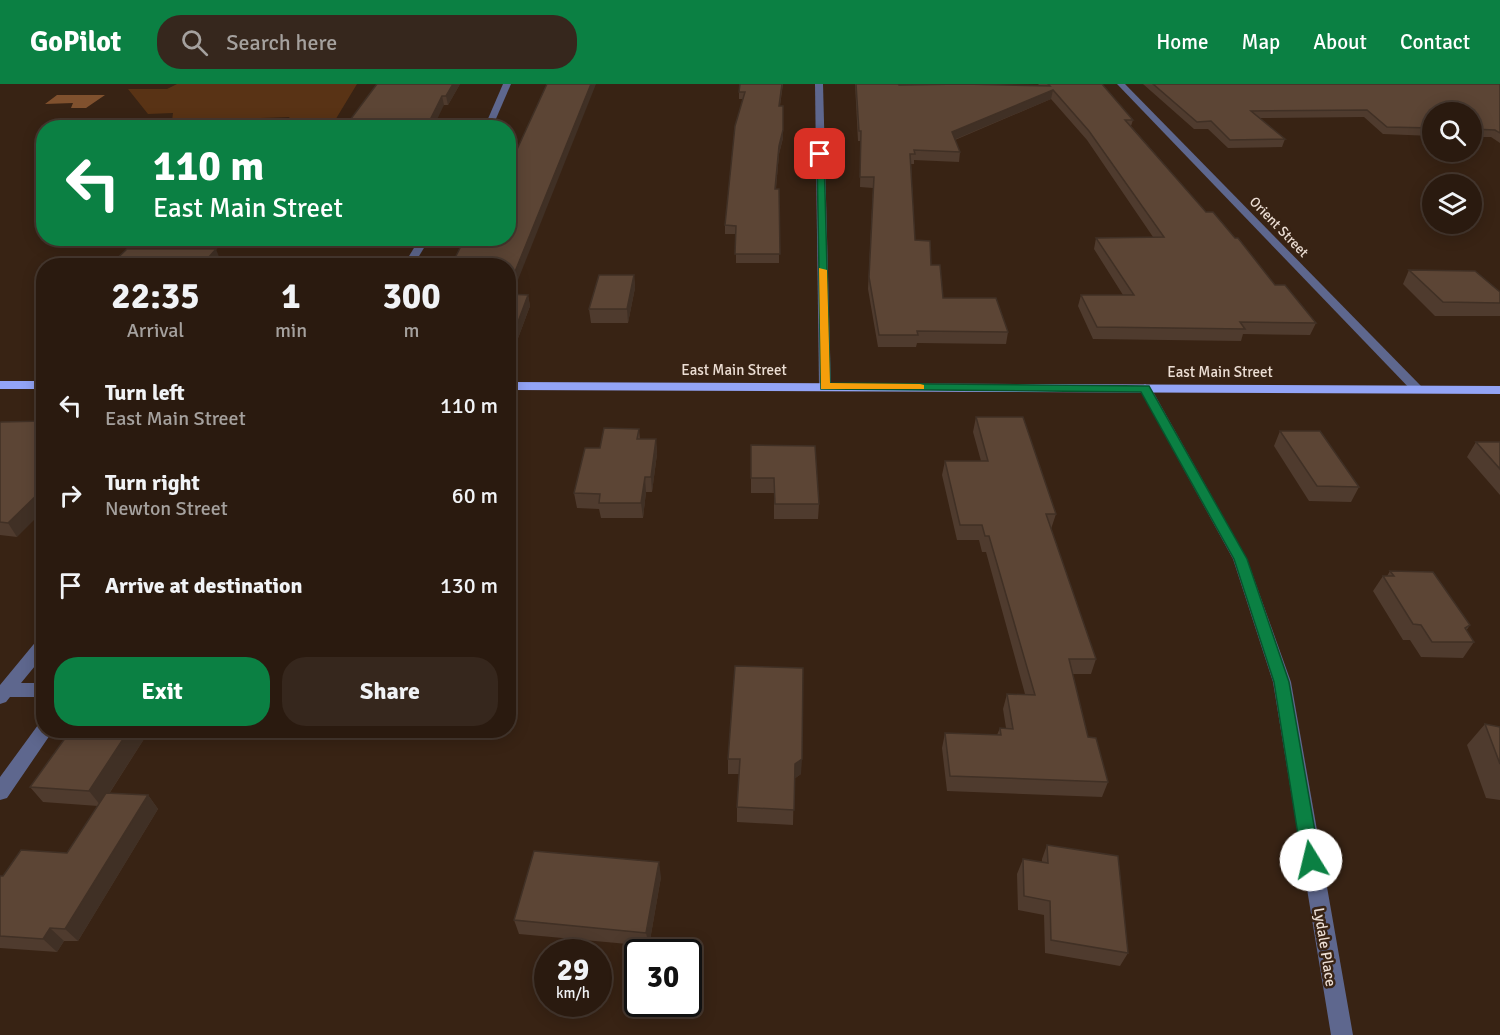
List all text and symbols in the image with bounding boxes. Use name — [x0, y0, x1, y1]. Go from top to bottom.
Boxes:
search box — [157, 15, 577, 69]
text: GoPilot — [30, 25, 121, 59]
icon: search — [178, 26, 211, 59]
text: Search here — [226, 29, 337, 56]
text: Home — [1156, 29, 1209, 55]
text: Map — [1242, 29, 1280, 55]
text: About — [1313, 29, 1367, 55]
text: Contact — [1400, 29, 1470, 55]
map controls — [1422, 102, 1482, 234]
button: search — [1422, 102, 1482, 162]
pin — [794, 128, 845, 179]
icon: arrive — [803, 137, 836, 170]
text: 110 m — [153, 141, 264, 192]
icon: left — [54, 144, 132, 222]
button: layers — [1422, 174, 1482, 234]
text: East Main Street — [153, 192, 343, 225]
street label: Orient Street — [1246, 193, 1312, 261]
text: 22:35 — [111, 274, 200, 319]
text: 1 — [281, 274, 301, 319]
text: 300 — [382, 274, 441, 319]
text: Arrival — [127, 318, 184, 343]
text: min — [275, 318, 307, 343]
text: m — [404, 318, 420, 343]
street label: East Main Street — [681, 361, 787, 379]
street label: East Main Street — [1167, 363, 1273, 381]
text: Turn left — [105, 379, 185, 406]
icon: left — [54, 389, 87, 422]
text: 110 m — [440, 392, 498, 419]
text: East Main Street — [105, 406, 246, 431]
text: Turn right — [105, 469, 200, 496]
icon: right — [54, 479, 87, 512]
text: 60 m — [452, 482, 498, 509]
text: Newton Street — [105, 496, 228, 521]
icon: arrive — [54, 569, 87, 602]
text: Arrive at destination — [105, 572, 302, 599]
text: 130 m — [440, 572, 498, 599]
button: Exit — [54, 657, 270, 726]
button: Share — [282, 657, 498, 726]
position arrow — [1279, 828, 1343, 892]
street label: Lydale Place — [1310, 906, 1340, 988]
speed limit sign: 30 — [624, 939, 702, 1017]
text: 29 — [557, 952, 589, 989]
text: km/h — [556, 984, 590, 1002]

